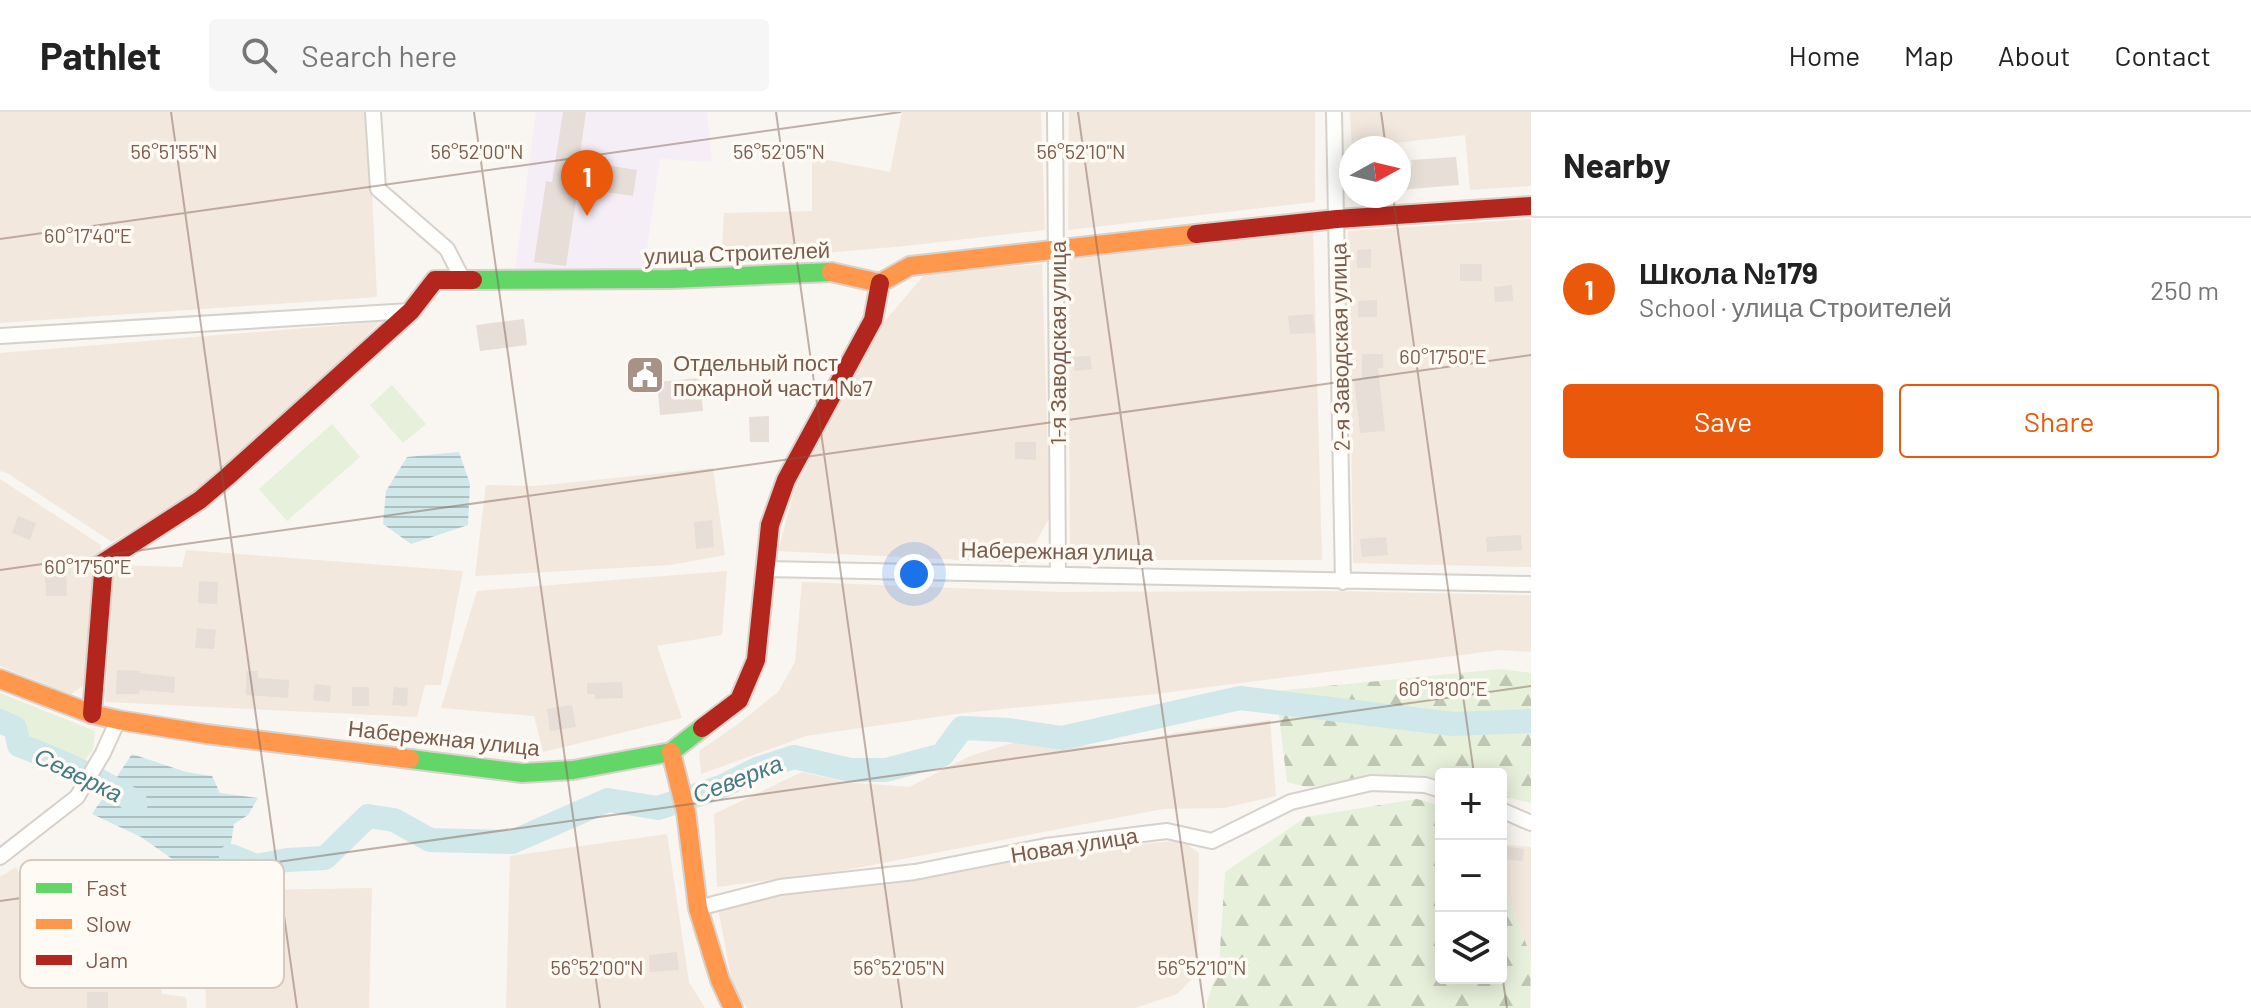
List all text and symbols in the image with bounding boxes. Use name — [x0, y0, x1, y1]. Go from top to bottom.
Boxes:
search box — [209, 19, 769, 91]
text: Pathlet — [40, 32, 161, 78]
icon: search — [237, 33, 281, 77]
text: Search here — [301, 37, 457, 73]
text: Home — [1789, 38, 1860, 72]
text: Map — [1904, 38, 1954, 72]
text: About — [1998, 38, 2070, 72]
text: Contact — [2114, 38, 2211, 72]
north arrow — [1339, 136, 1411, 208]
text: 56°51'55"N — [131, 139, 217, 163]
text: 56°52'00"N — [430, 139, 524, 163]
text: 56°52'05"N — [733, 139, 825, 163]
text: 56°52'10"N — [1037, 139, 1125, 163]
text: Nearby — [1563, 144, 1671, 185]
pin: 1 — [561, 150, 613, 216]
text: 60°17'40"E — [44, 223, 132, 247]
street label: улица Строителей — [643, 236, 831, 269]
street label: 1-я Заводская улица — [1044, 240, 1071, 445]
street label: 2-я Заводская улица — [1324, 242, 1355, 451]
text: Школа №179 — [1639, 254, 1818, 290]
text: 1 — [1584, 274, 1594, 305]
text: 250 m — [2150, 274, 2219, 305]
text: School · улица Строителей — [1639, 291, 1952, 322]
text: 60°17'50"E — [1399, 344, 1487, 368]
place label: Отдельный пост пожарной части №7 — [673, 349, 873, 401]
public building icon: Отдельный пост пожарной части №7 — [624, 354, 666, 396]
button: Save — [1563, 384, 1883, 458]
button: Share — [1899, 384, 2219, 458]
street label: Набережная улица — [960, 535, 1154, 566]
text: 60°17'50"E — [44, 554, 132, 578]
your location — [894, 554, 934, 594]
text: 60°18'00"E — [1398, 676, 1488, 700]
street label: Набережная улица — [347, 714, 542, 761]
water label: Северка — [30, 740, 128, 808]
water label: Северка — [688, 748, 786, 808]
map controls — [1435, 768, 1507, 984]
button: + — [1435, 768, 1507, 840]
street label: Новая улица — [1008, 821, 1140, 868]
button: − — [1435, 840, 1507, 912]
legend — [20, 860, 284, 988]
text: Fast — [86, 874, 128, 900]
text: Slow — [86, 910, 131, 936]
button: layers — [1435, 912, 1507, 984]
text: Jam — [86, 946, 128, 972]
text: 56°52'00"N — [550, 955, 644, 979]
text: 56°52'05"N — [853, 955, 945, 979]
text: 56°52'10"N — [1158, 955, 1246, 979]

